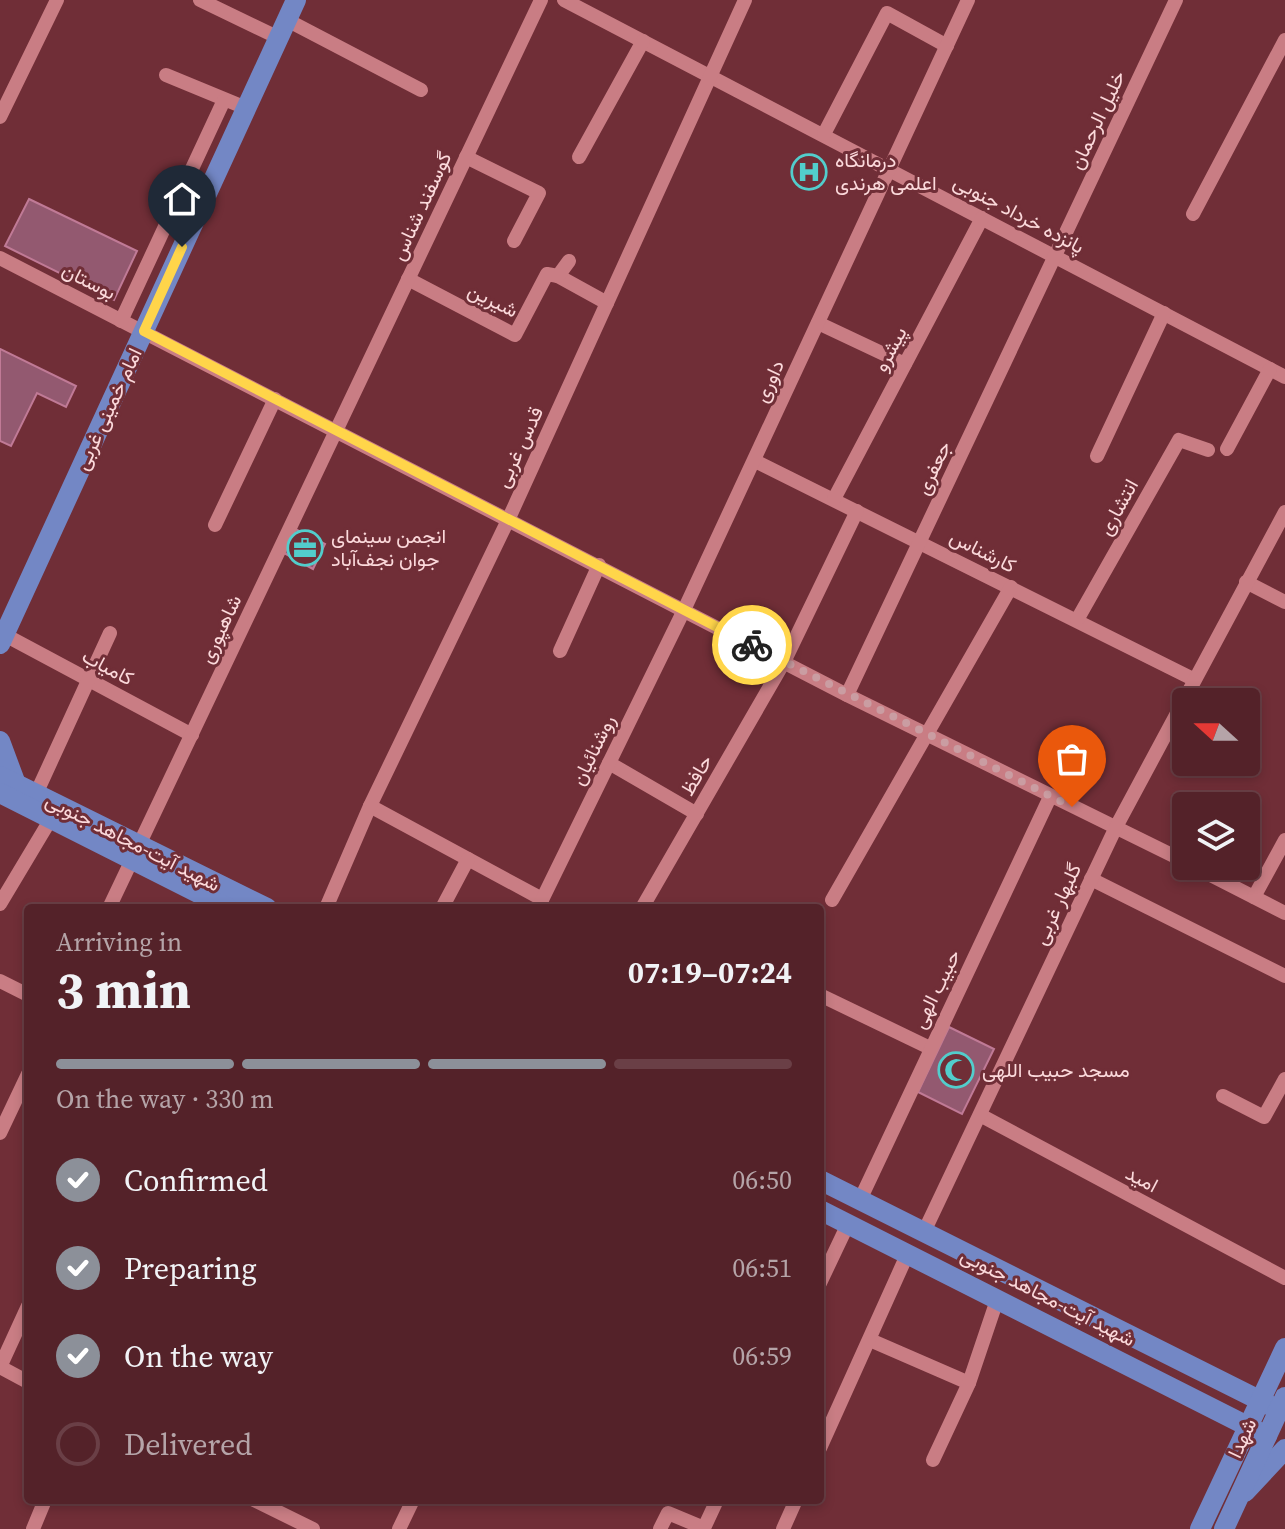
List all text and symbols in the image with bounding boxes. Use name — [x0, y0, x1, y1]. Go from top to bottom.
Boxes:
street label: خلیل الرحمان — [1062, 66, 1132, 174]
place label: درمانگاه اعلمی هرندی — [835, 146, 937, 197]
street label: گوسفند شناس — [384, 147, 458, 265]
hospital icon: درمانگاه اعلمی هرندی — [790, 153, 828, 191]
pin — [148, 165, 216, 247]
street label: پانزده خرداد جنوبی — [949, 168, 1089, 260]
icon: home — [160, 177, 204, 221]
street label: بوستان — [57, 256, 121, 306]
street label: شیرین — [463, 276, 523, 324]
street label: پیشرو — [867, 322, 913, 376]
street label: امام خمینی غربی — [67, 343, 149, 475]
street label: داوری — [747, 355, 791, 407]
street label: قدس غربی — [488, 402, 550, 492]
street label: جعفری — [908, 436, 958, 500]
street label: انتشاری — [1091, 474, 1145, 540]
place label: انجمن سینمای جوان نجف‌آباد — [331, 522, 446, 573]
street label: کارشناس — [945, 522, 1021, 580]
office icon: انجمن سینمای جوان نجف‌آباد — [286, 529, 324, 567]
street label: شاهپوری — [192, 590, 248, 668]
courier — [712, 605, 792, 685]
icon: bike — [730, 623, 774, 667]
street label: کامیاب — [77, 642, 139, 692]
north arrow — [1172, 688, 1260, 776]
map controls — [1172, 688, 1260, 880]
street label: روشنائیان — [564, 710, 622, 790]
pin — [1038, 725, 1106, 807]
icon: bag — [1050, 737, 1094, 781]
street label: حافظ — [673, 749, 719, 801]
street label: شهید آیت-مجاهد جنوبی — [41, 786, 225, 898]
button: layers — [1172, 792, 1260, 880]
street label: گلبهار غربی — [1026, 858, 1088, 949]
text: Arriving in — [56, 924, 182, 960]
street label: حبیب الهی — [905, 945, 967, 1033]
text: 07:19–07:24 — [628, 952, 792, 993]
text: 3 min — [56, 954, 191, 1025]
mosque icon: مسجد حبیب اللهی — [937, 1051, 975, 1089]
place label: مسجد حبیب اللهی — [982, 1056, 1130, 1084]
text: On the way · 330 m — [56, 1081, 274, 1117]
icon: check — [56, 1158, 100, 1202]
street label: امید — [1121, 1159, 1163, 1199]
text: Confirmed — [124, 1160, 268, 1201]
text: 06:50 — [732, 1162, 792, 1198]
street label: شهید آیت-مجاهد جنوبی — [956, 1241, 1140, 1353]
icon: check — [56, 1246, 100, 1290]
text: Preparing — [124, 1248, 257, 1289]
text: 06:51 — [732, 1250, 792, 1286]
icon: check — [56, 1334, 100, 1378]
text: On the way — [124, 1336, 273, 1377]
text: 06:59 — [732, 1338, 792, 1374]
street label: شهدا — [1221, 1413, 1263, 1463]
text: Delivered — [124, 1424, 252, 1465]

